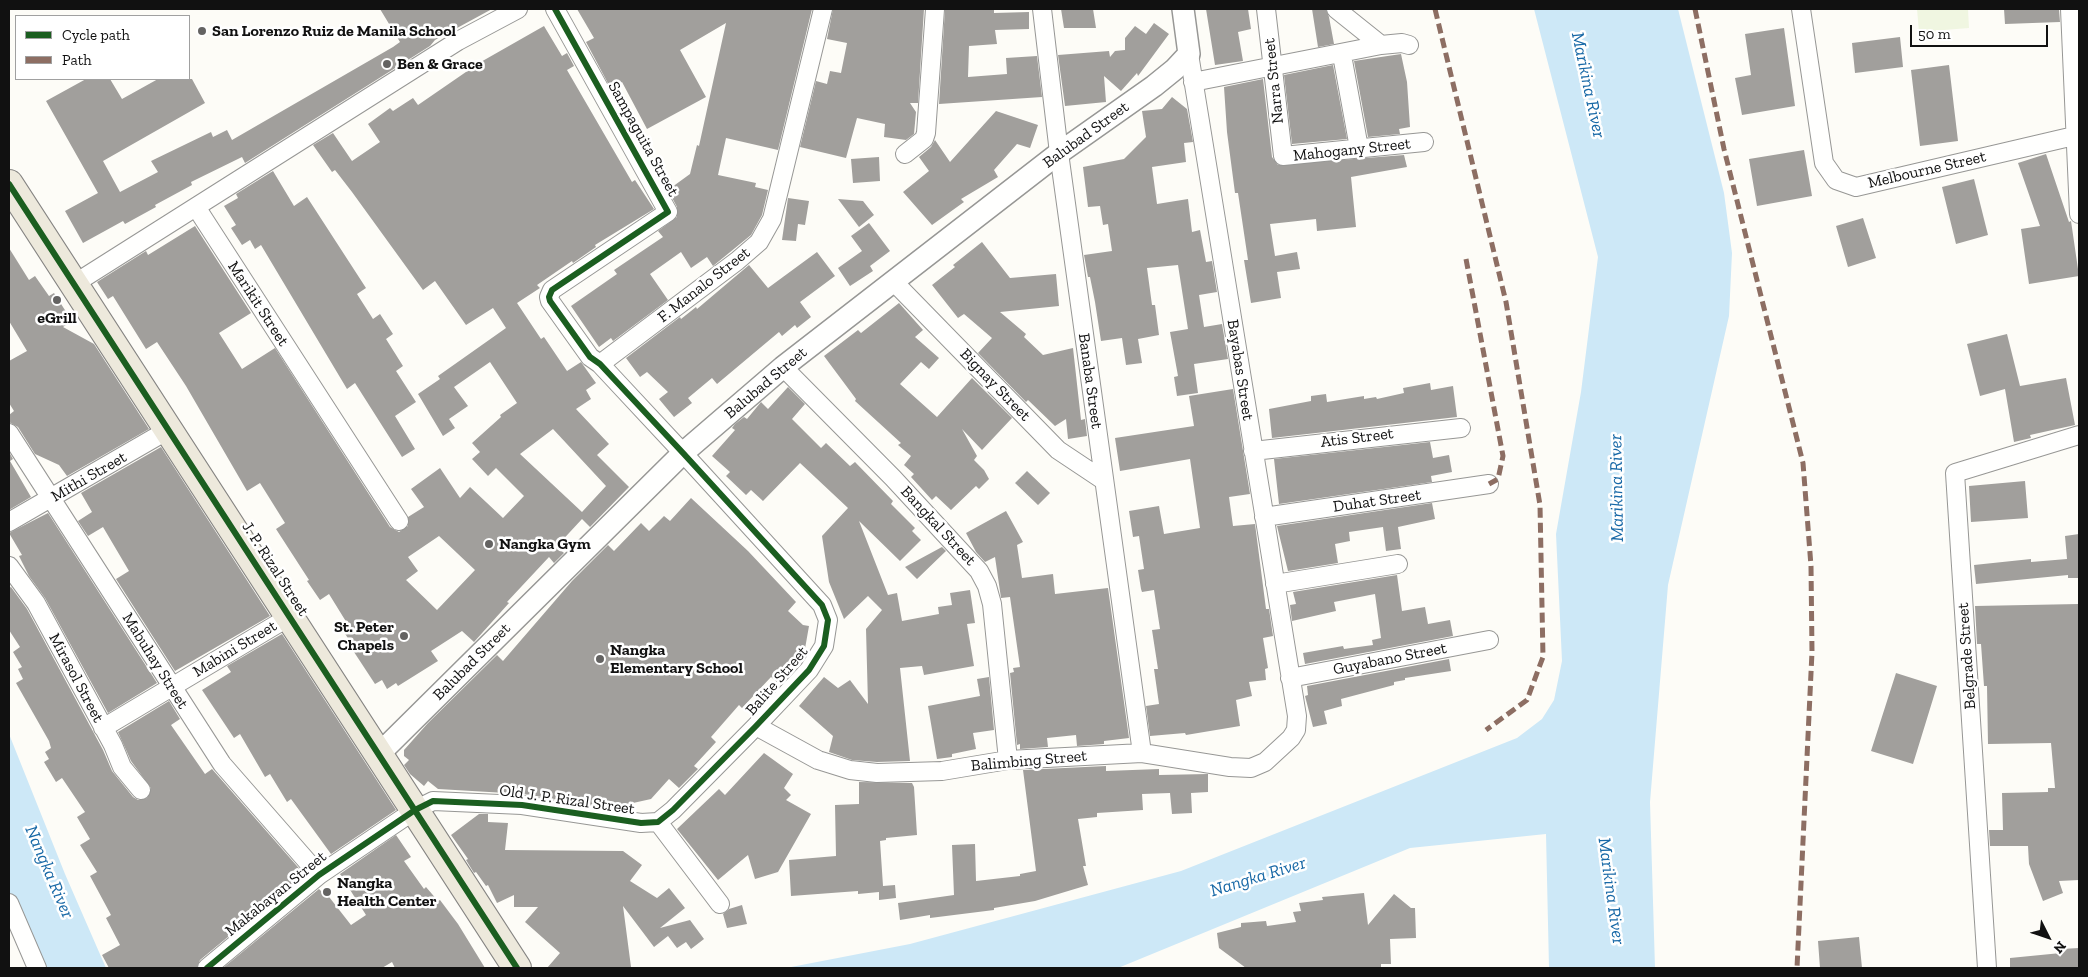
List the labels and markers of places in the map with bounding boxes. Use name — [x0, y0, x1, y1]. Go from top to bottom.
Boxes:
place label: San Lorenzo Ruiz de Manila School — [212, 21, 456, 41]
marker: San Lorenzo Ruiz de Manila School — [196, 25, 208, 37]
place label: Ben & Grace — [397, 54, 483, 74]
marker: Ben & Grace — [381, 58, 393, 70]
marker: eGrill — [51, 294, 63, 306]
place label: eGrill — [37, 308, 77, 328]
place label: Nangka Gym — [499, 534, 591, 554]
marker: Nangka Gym — [483, 538, 495, 550]
place label: St. Peter Chapels — [334, 617, 394, 655]
marker: St. Peter Chapels — [398, 630, 410, 642]
place label: Nangka Elementary School — [610, 640, 743, 678]
marker: Nangka Elementary School — [594, 653, 606, 665]
place label: Nangka Health Center — [337, 873, 437, 911]
marker: Nangka Health Center — [321, 886, 333, 898]

